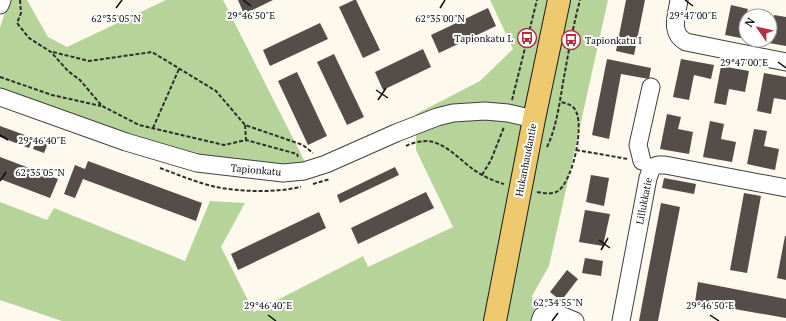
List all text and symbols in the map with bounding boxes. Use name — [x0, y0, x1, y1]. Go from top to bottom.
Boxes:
north arrow — [738, 8, 778, 48]
text: 29°46'50"E — [227, 9, 275, 22]
text: 29°47'00"E — [669, 9, 717, 22]
text: 62°35'05"N — [91, 12, 141, 25]
text: 62°35'00"N — [415, 12, 465, 25]
text: N — [742, 14, 758, 30]
bus stop icon: Tapionkatu L — [516, 27, 538, 49]
bus stop icon: Tapionkatu I — [560, 29, 582, 51]
place label: Tapionkatu L — [454, 32, 513, 45]
place label: Tapionkatu I — [585, 34, 642, 47]
text: 29°47'00"E — [720, 56, 768, 69]
street label: Hukanhaudantie — [513, 122, 539, 198]
text: 29°46'40"E — [18, 134, 66, 147]
street label: Tapionkatu — [230, 161, 282, 179]
text: 62°35'05"N — [15, 166, 65, 179]
street label: Lillukkatie — [633, 176, 655, 226]
text: 62°34'55"N — [533, 296, 583, 309]
text: 29°46'40"E — [244, 299, 292, 312]
text: 29°46'50"E — [686, 299, 734, 312]

